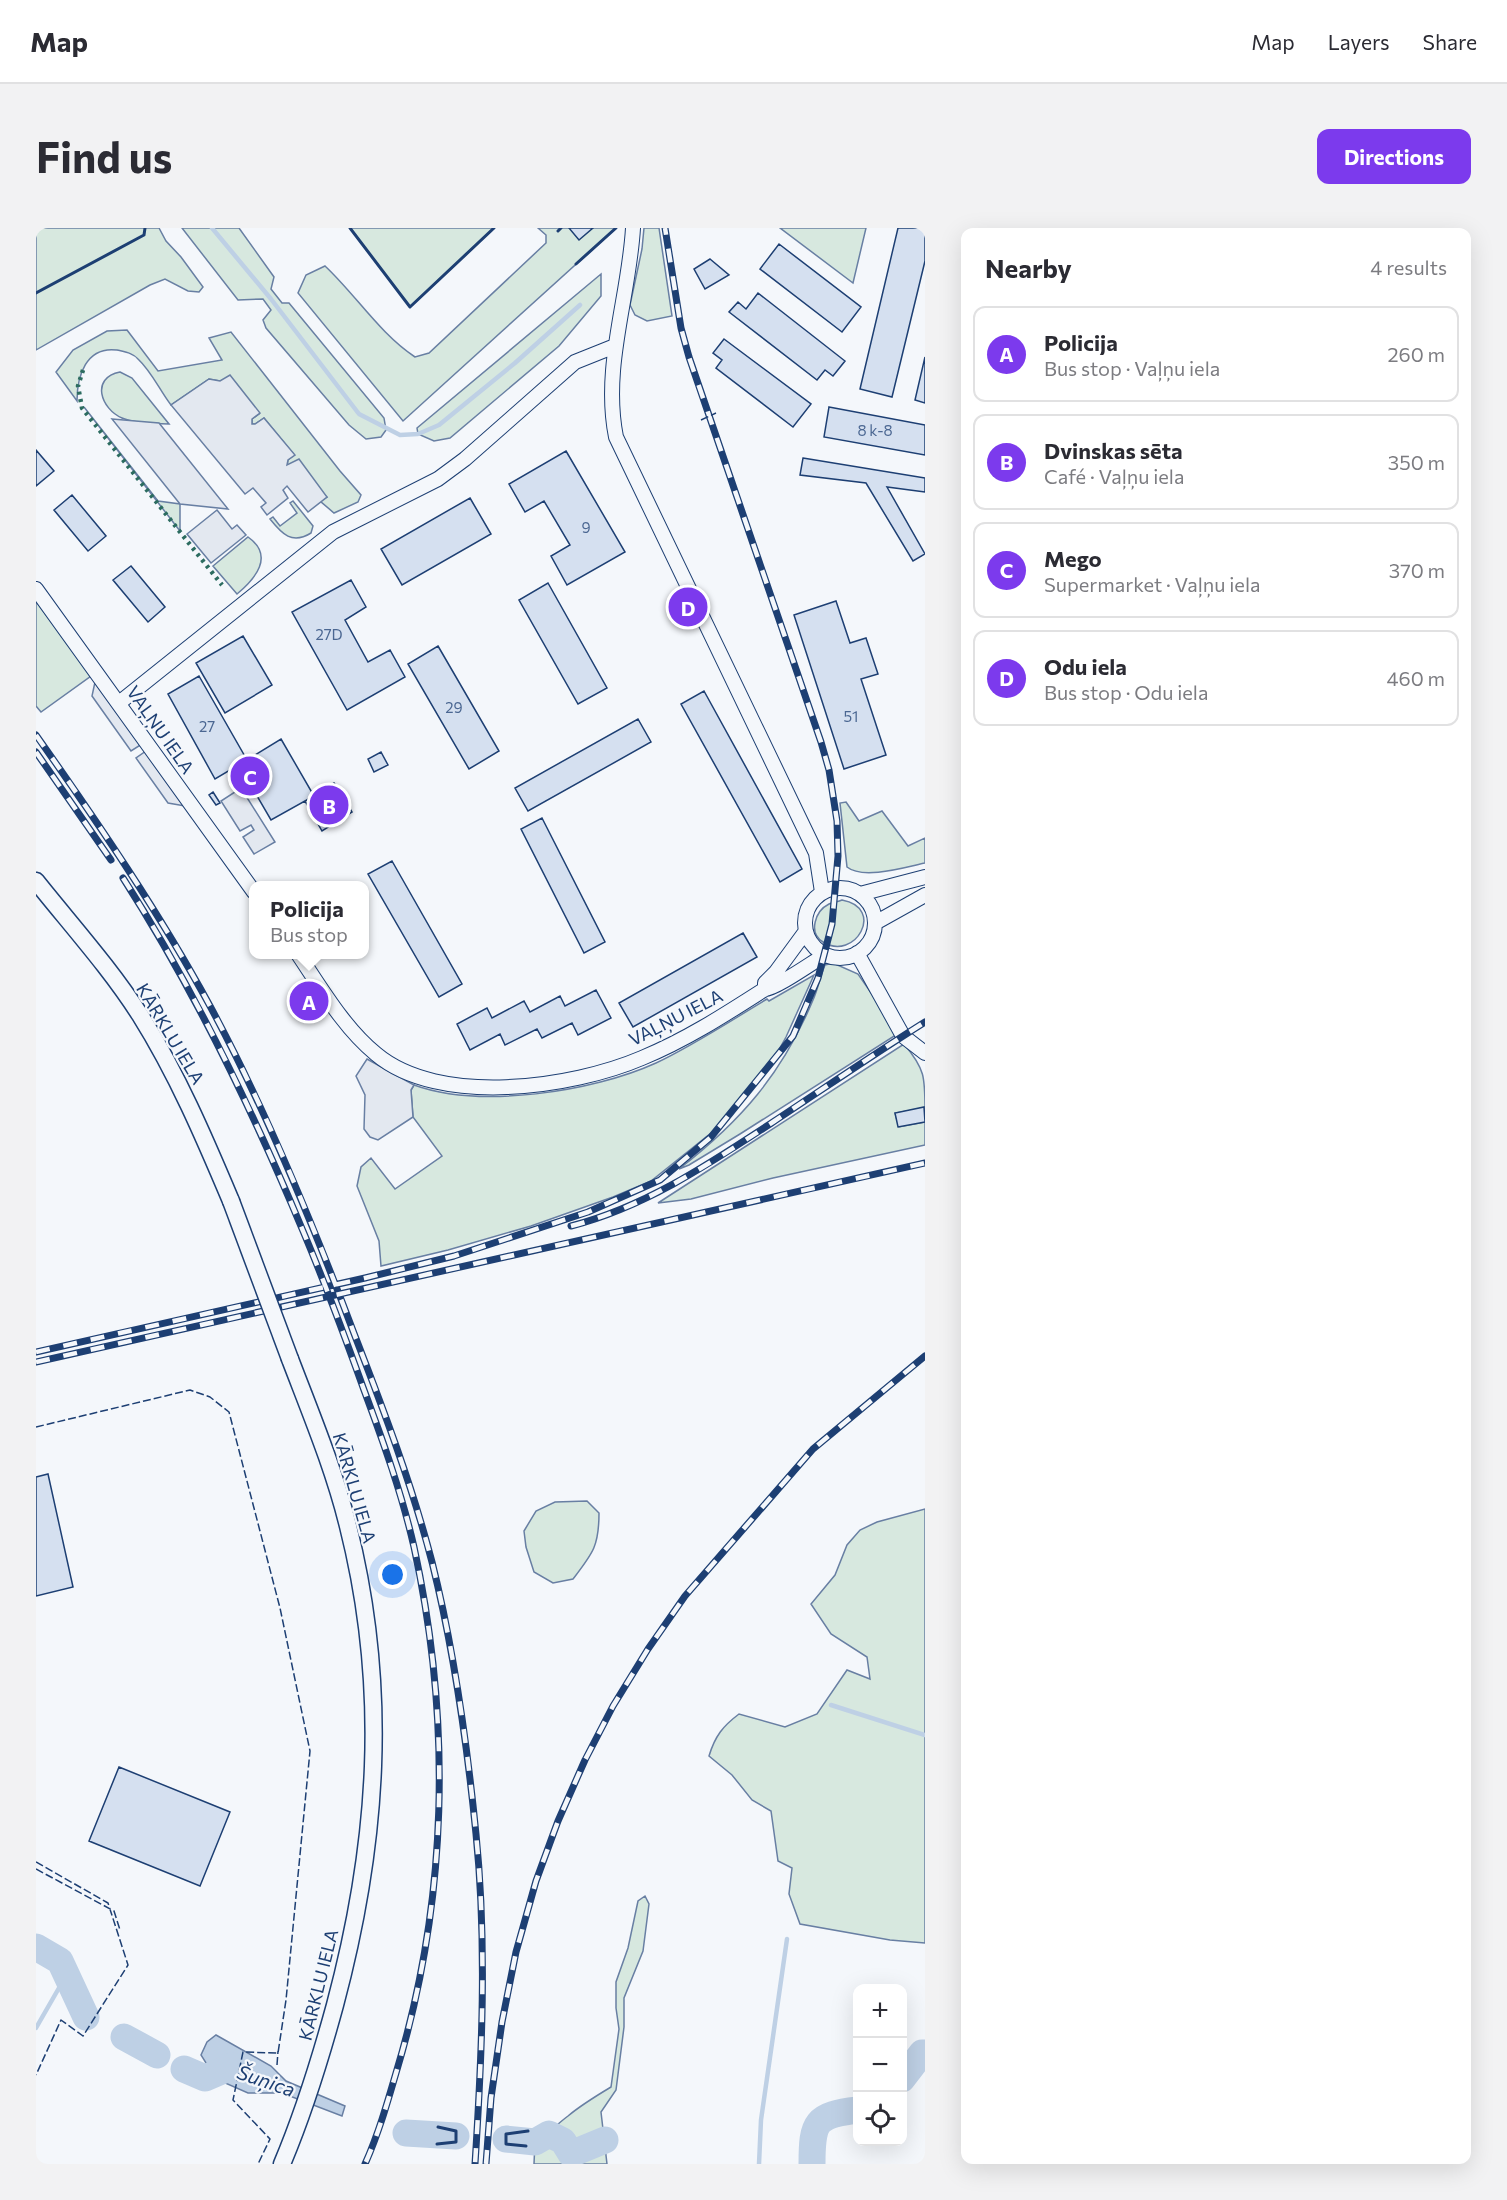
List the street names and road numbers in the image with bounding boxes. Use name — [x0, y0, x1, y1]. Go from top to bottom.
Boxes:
street label: VAĻŅU IELA — [122, 681, 199, 778]
street label: KĀRKLU IELA — [132, 979, 210, 1088]
street label: VAĻŅU IELA — [625, 984, 727, 1051]
street label: KĀRKLU IELA — [329, 1430, 381, 1545]
street label: KĀRKLU IELA — [294, 1927, 342, 2043]

